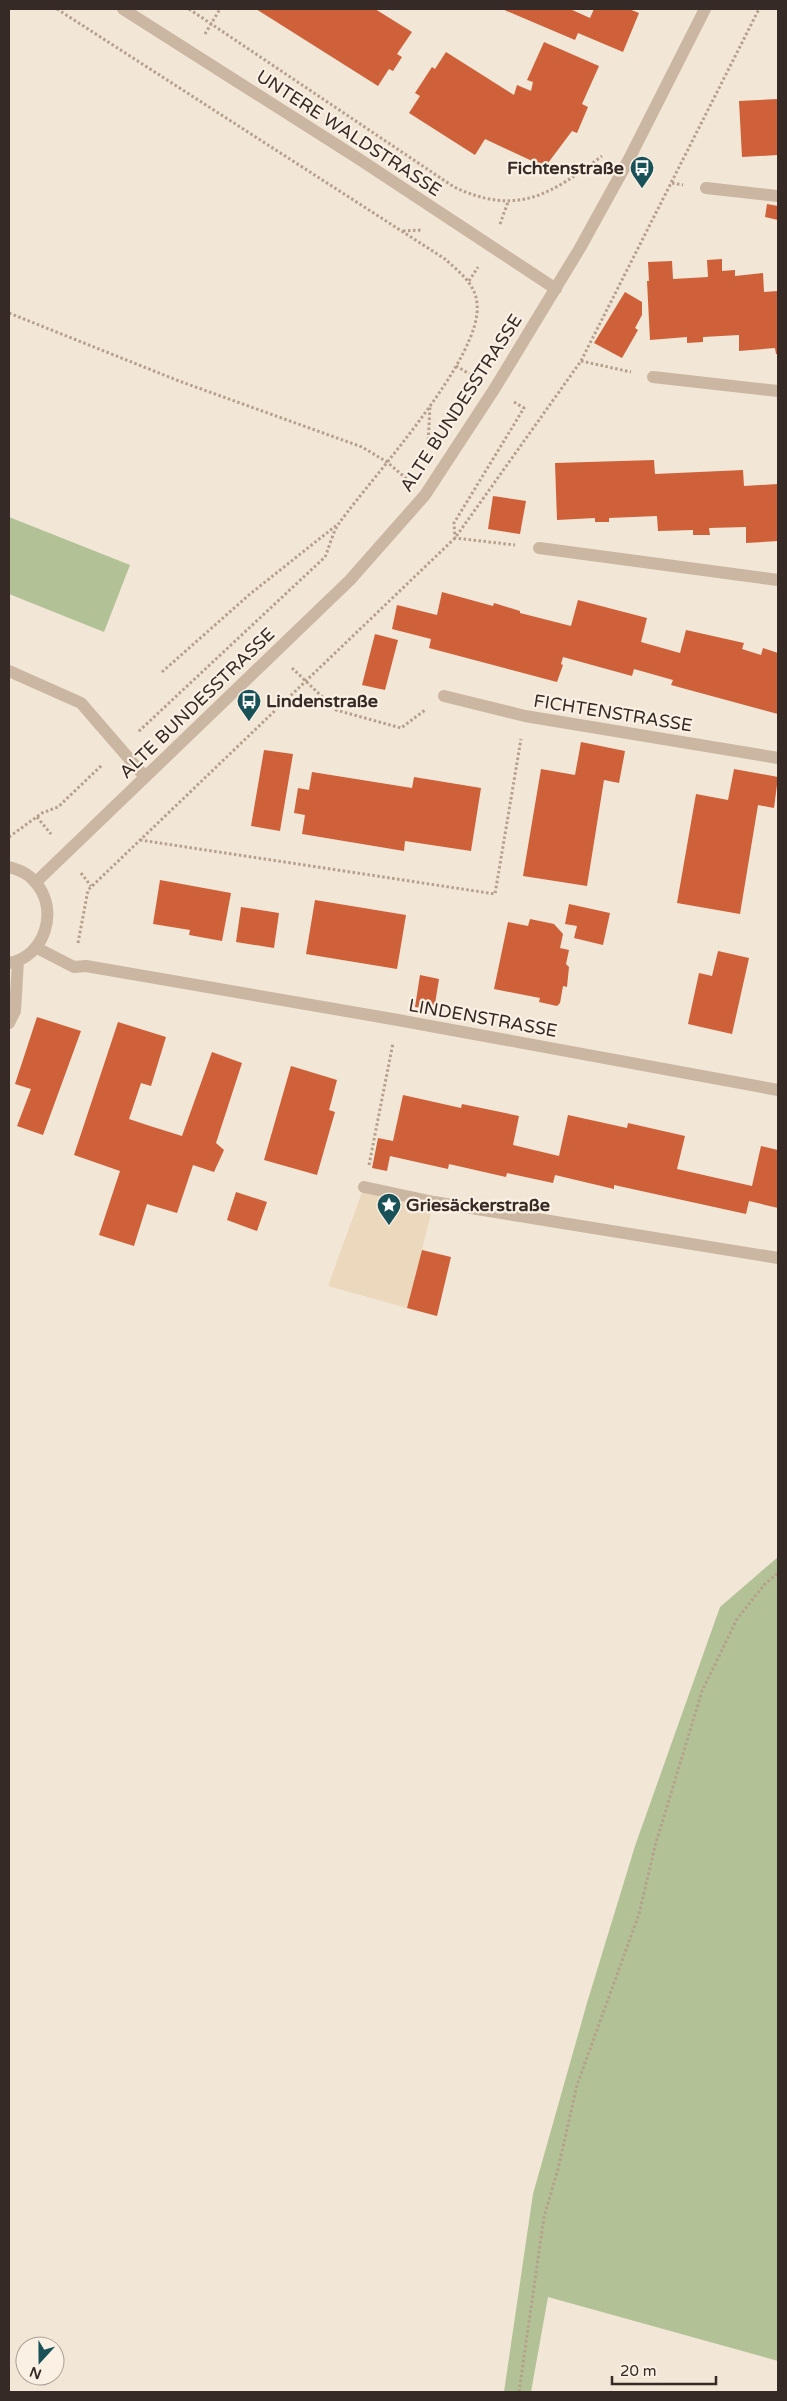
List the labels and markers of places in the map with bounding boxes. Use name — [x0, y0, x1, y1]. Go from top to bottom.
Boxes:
bus stop icon: Fichtenstraße — [629, 155, 655, 189]
place label: Fichtenstraße — [507, 157, 624, 179]
bus stop icon: Lindenstraße — [236, 688, 262, 722]
place label: Lindenstraße — [266, 690, 378, 712]
place icon: Griesäckerstraße — [376, 1192, 402, 1226]
place label: Griesäckerstraße — [406, 1194, 550, 1216]

